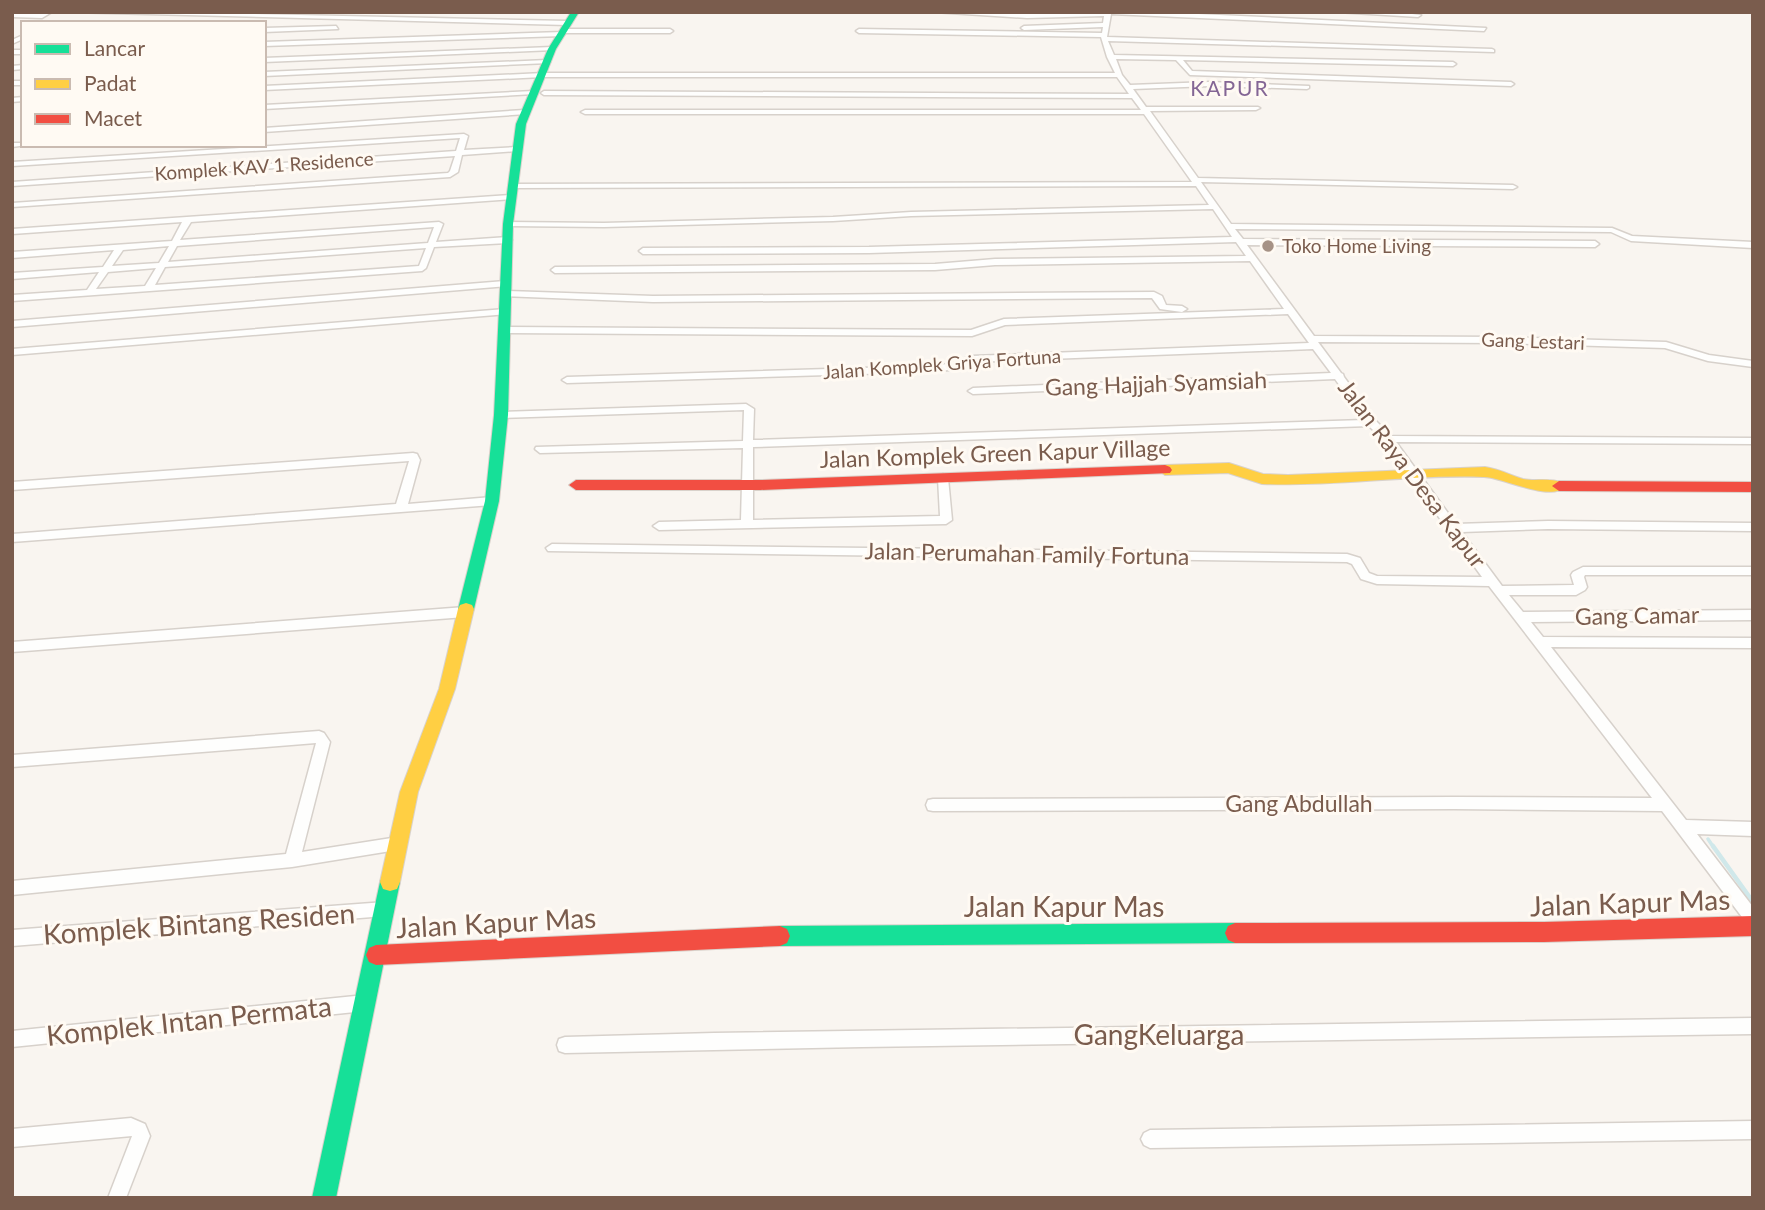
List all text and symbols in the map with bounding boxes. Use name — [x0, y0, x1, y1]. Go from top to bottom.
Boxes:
legend — [21, 21, 266, 147]
text: Lancar — [84, 35, 145, 60]
text: Padat — [84, 70, 137, 95]
district label: KAPUR — [1190, 75, 1270, 100]
text: Macet — [84, 105, 142, 130]
street label: Komplek KAV 1 Residence — [154, 146, 374, 185]
place label: Toko Home Living — [1282, 234, 1431, 257]
marker: Toko Home Living — [1260, 238, 1276, 254]
street label: Gang Lestari — [1481, 327, 1585, 354]
street label: Jalan Komplek Griya Fortuna — [822, 344, 1062, 383]
street label: Gang Hajjah Syamsiah — [1044, 365, 1268, 401]
street label: Jalan Raya Desa Kapur — [1333, 374, 1493, 573]
street label: Jalan Komplek Green Kapur Village — [819, 433, 1171, 473]
street label: Jalan Perumahan Family Fortuna — [864, 536, 1190, 570]
street label: Gang Camar — [1575, 600, 1700, 630]
street label: Gang Abdullah — [1225, 789, 1373, 817]
street label: Jalan Kapur Mas — [1529, 882, 1731, 922]
street label: Jalan Kapur Mas — [964, 889, 1164, 923]
street label: Komplek Bintang Residen — [42, 895, 356, 951]
street label: Jalan Kapur Mas — [395, 900, 597, 944]
street label: Komplek Intan Permata — [45, 988, 333, 1052]
street label: GangKeluarga — [1074, 1017, 1244, 1051]

